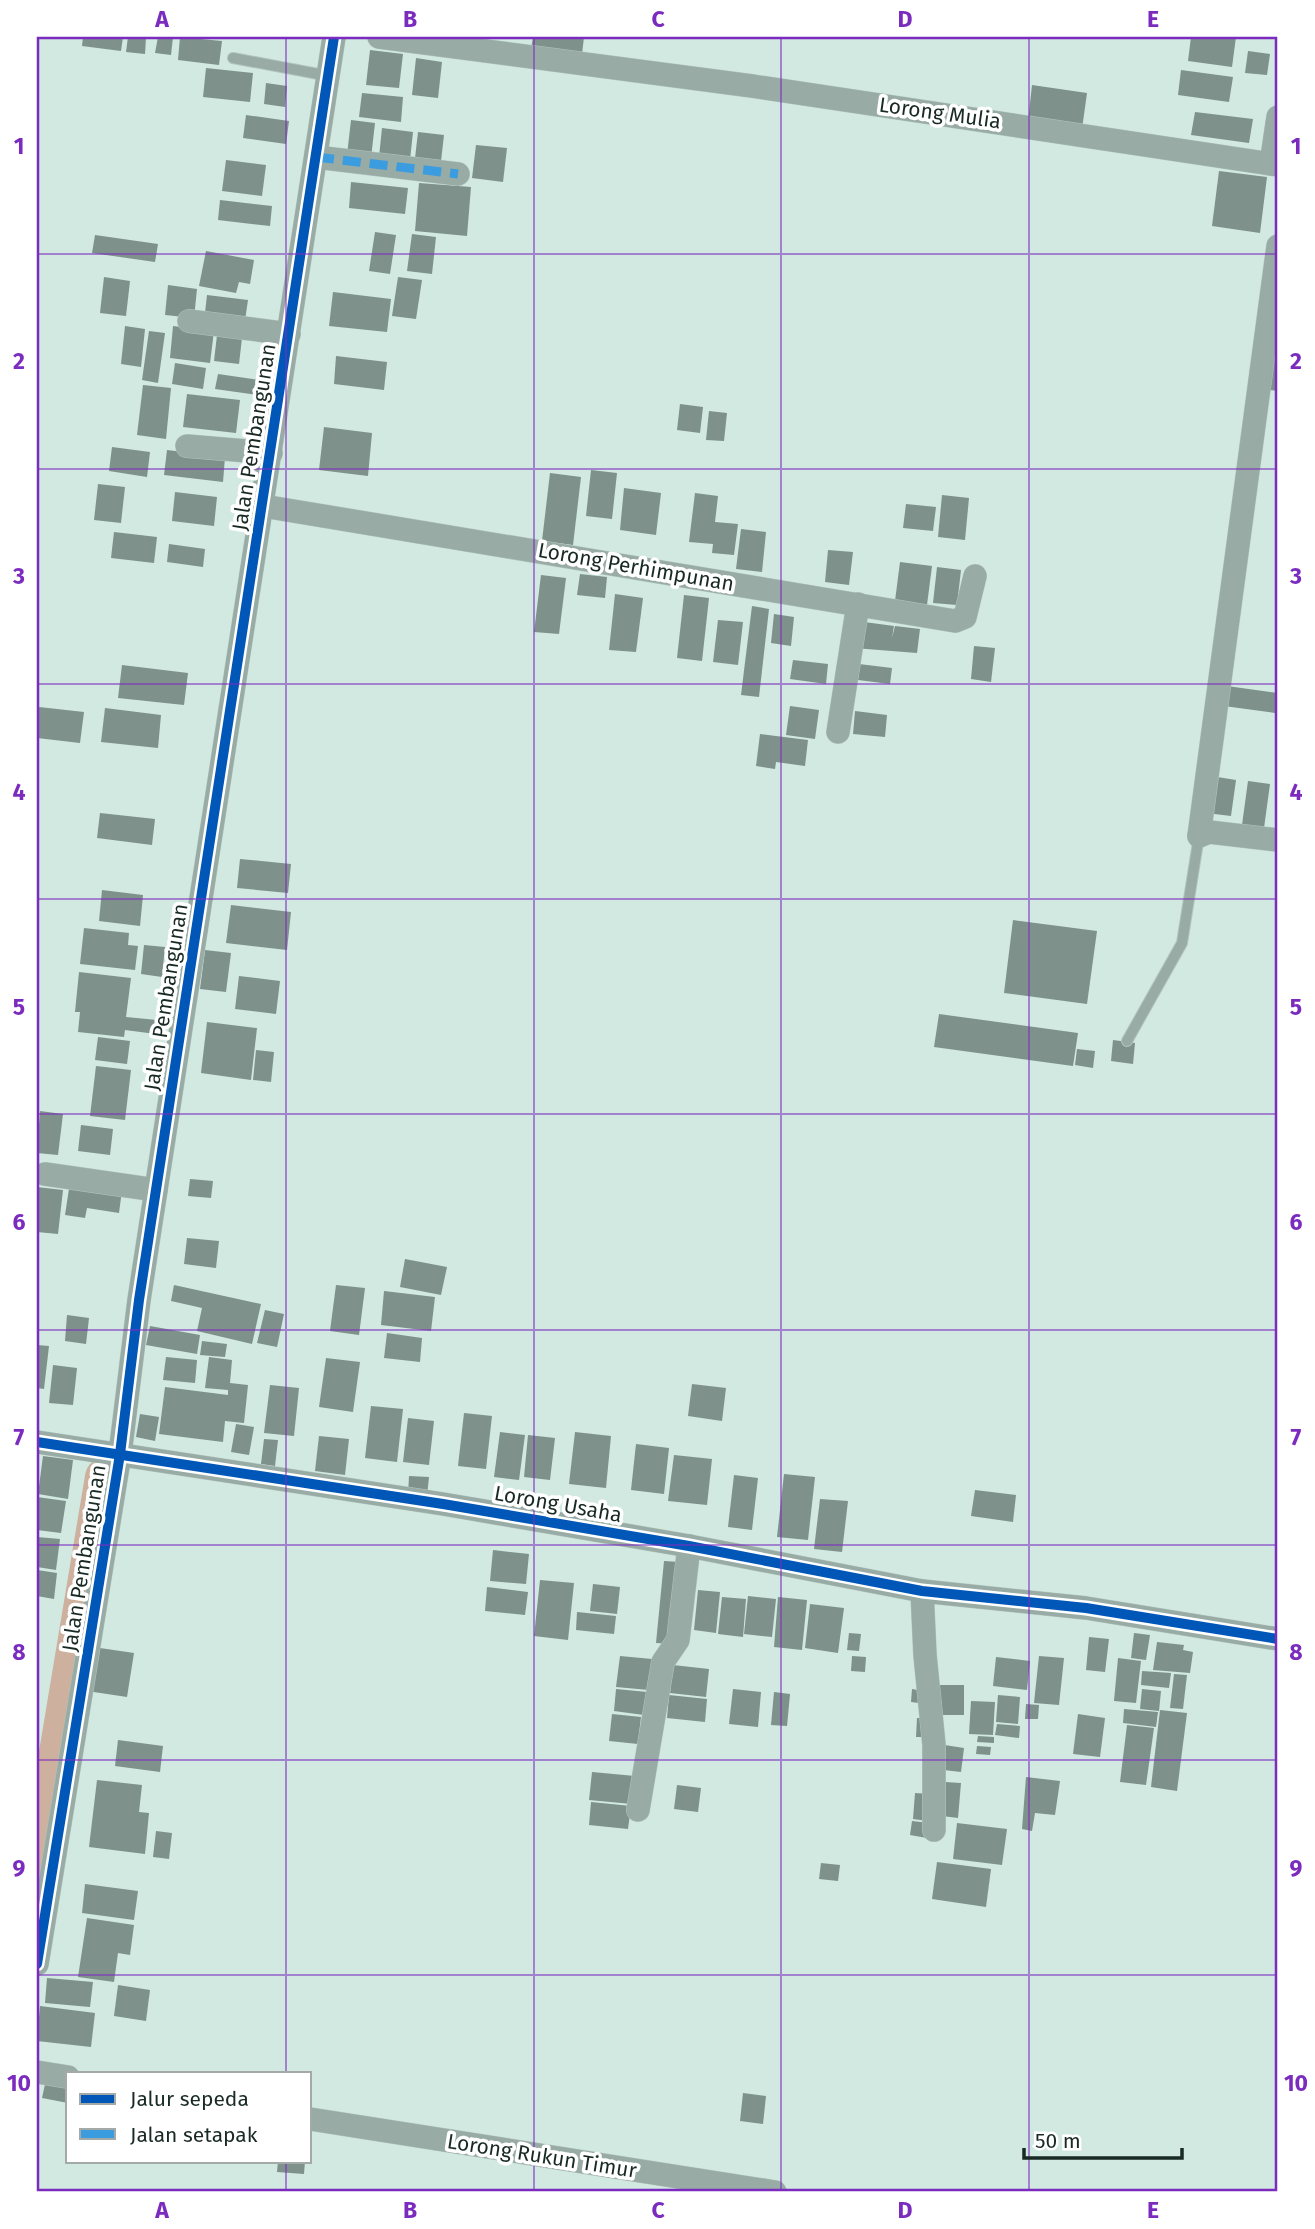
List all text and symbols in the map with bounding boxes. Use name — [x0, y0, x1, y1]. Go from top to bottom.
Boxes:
text: A — [154, 5, 169, 33]
text: B — [403, 5, 417, 33]
text: C — [651, 5, 665, 33]
text: D — [898, 5, 913, 33]
text: E — [1147, 5, 1159, 33]
street label: Lorong Mulia — [877, 92, 1003, 134]
text: 1 — [14, 132, 24, 160]
text: 1 — [1291, 132, 1301, 160]
street label: Jalan Pembangunan — [226, 342, 282, 532]
text: 2 — [13, 347, 25, 375]
text: 2 — [1290, 347, 1302, 375]
street label: Lorong Perhimpunan — [536, 537, 736, 597]
text: 3 — [12, 562, 25, 590]
text: 3 — [1289, 562, 1302, 590]
text: 4 — [13, 778, 26, 806]
text: 4 — [1290, 778, 1303, 806]
street label: Jalan Pembangunan — [138, 902, 194, 1092]
text: 5 — [13, 993, 25, 1021]
text: 5 — [1290, 993, 1302, 1021]
text: 6 — [13, 1208, 26, 1236]
text: 6 — [1290, 1208, 1303, 1236]
text: 7 — [14, 1423, 25, 1451]
text: 7 — [1291, 1423, 1302, 1451]
street label: Jalan Pembangunan — [56, 1463, 112, 1653]
street label: Lorong Usaha — [492, 1480, 624, 1528]
text: 8 — [12, 1638, 26, 1666]
text: 8 — [1289, 1638, 1303, 1666]
text: 9 — [13, 1854, 26, 1882]
text: 9 — [1290, 1854, 1303, 1882]
text: 10 — [7, 2069, 31, 2097]
text: 10 — [1284, 2069, 1308, 2097]
legend — [66, 2072, 312, 2162]
text: Jalur sepeda — [130, 2086, 249, 2112]
scale bar — [1024, 2117, 1182, 2161]
text: Jalan setapak — [130, 2122, 258, 2148]
street label: Lorong Rukun Timur — [445, 2128, 639, 2184]
text: 50 m — [1035, 2128, 1081, 2154]
text: A — [154, 2196, 169, 2224]
text: B — [403, 2196, 417, 2224]
text: C — [651, 2196, 665, 2224]
text: D — [898, 2196, 913, 2224]
text: E — [1147, 2196, 1159, 2224]

